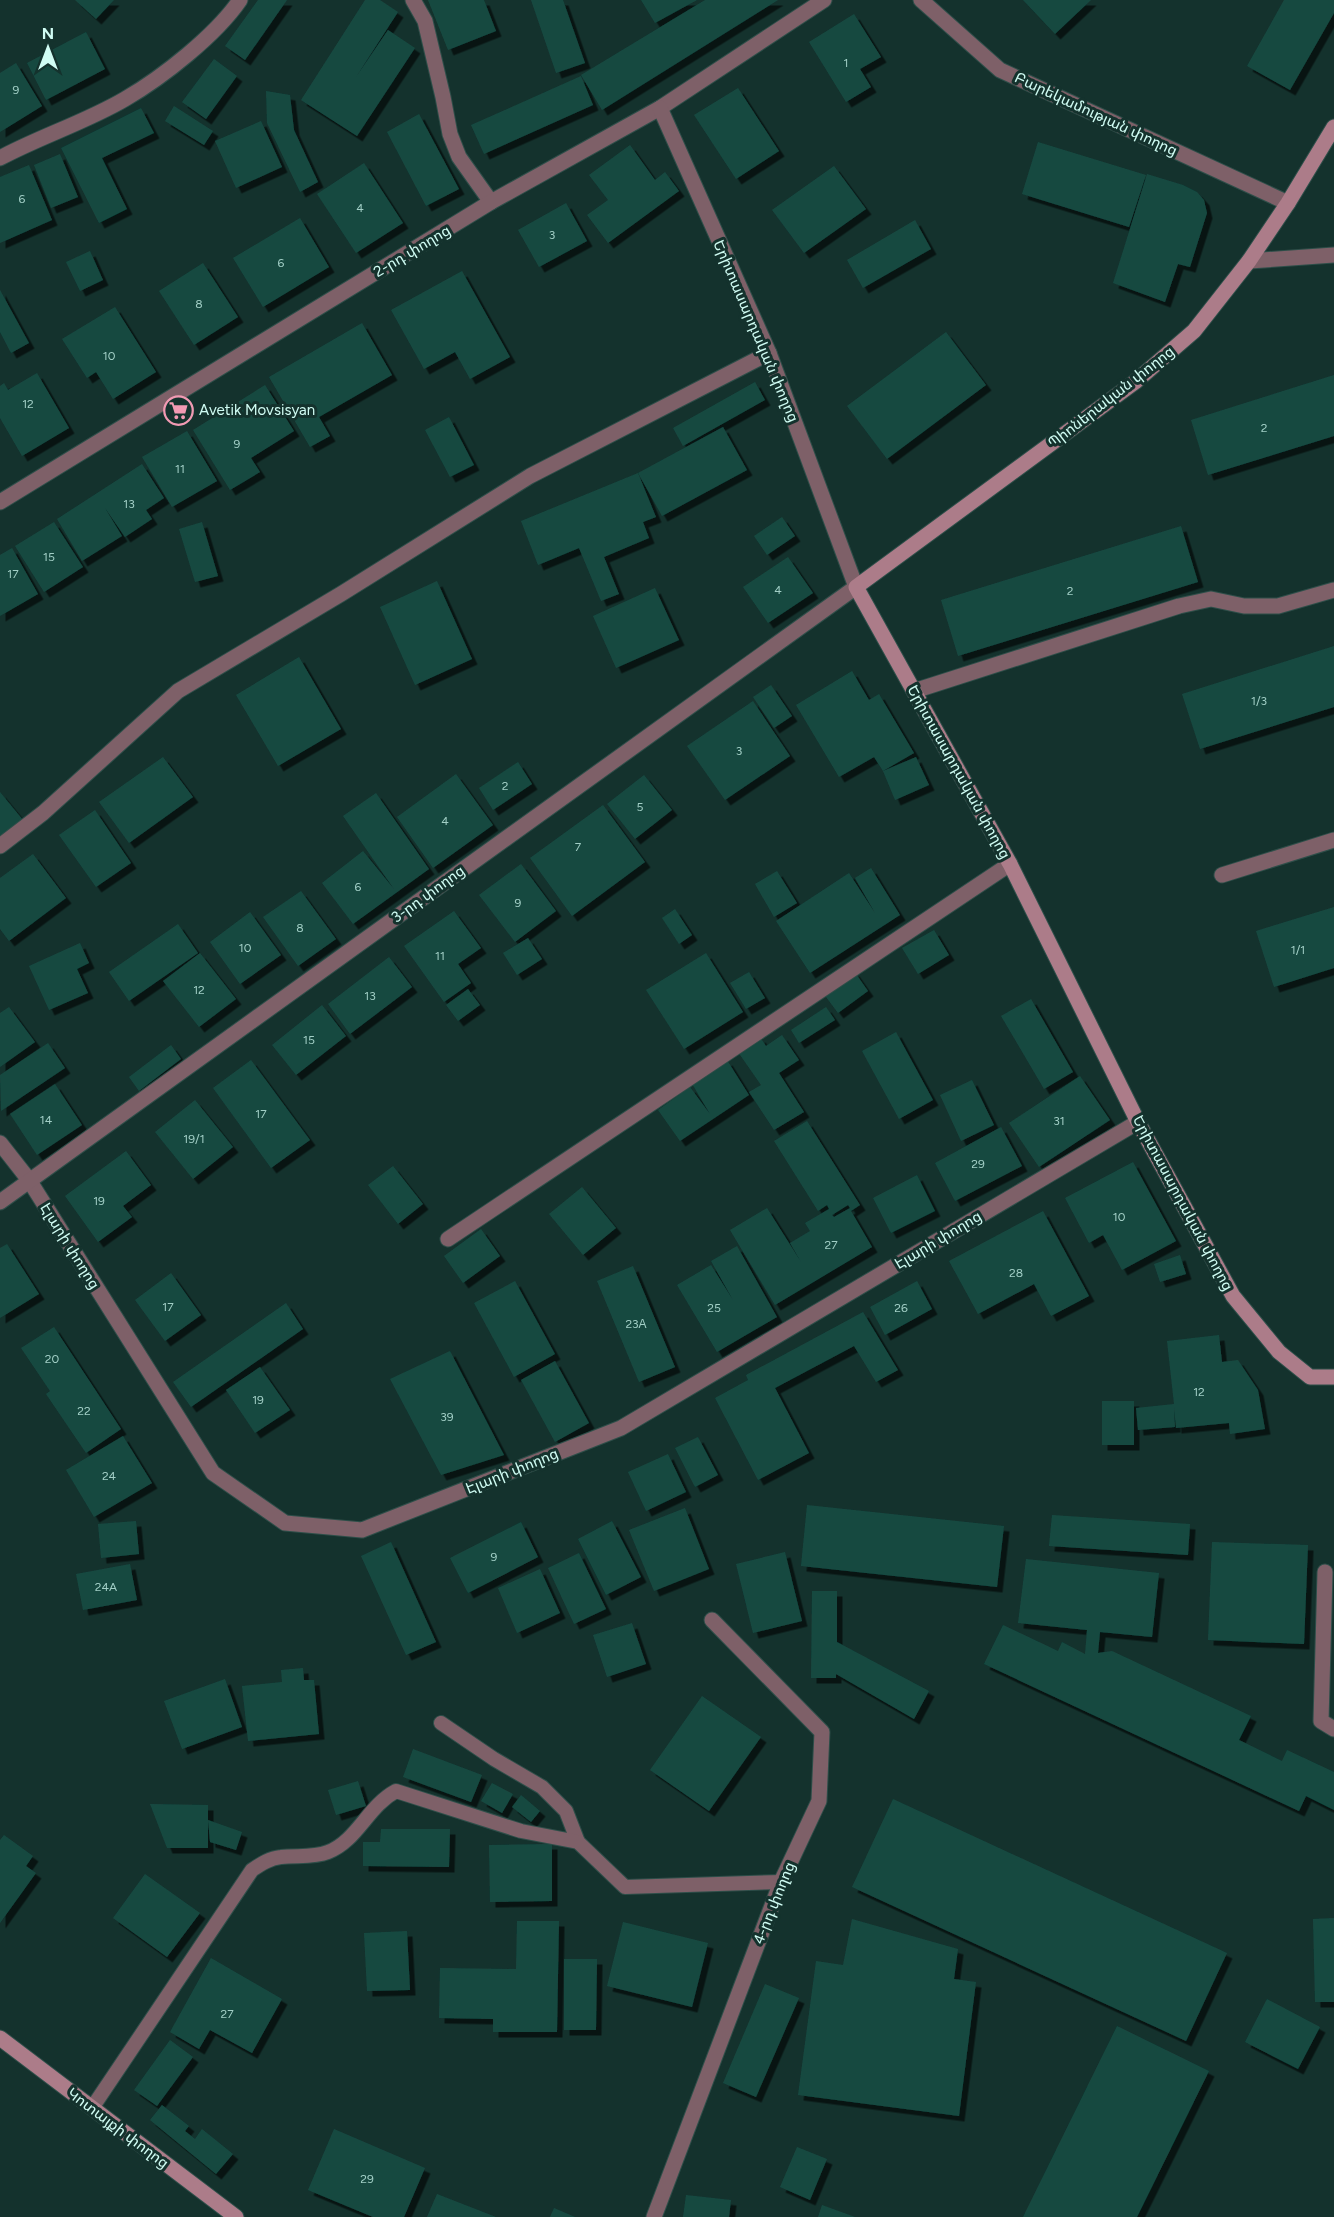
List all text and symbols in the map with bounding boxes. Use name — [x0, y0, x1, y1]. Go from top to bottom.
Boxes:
north arrow — [18, 18, 78, 78]
text: N — [42, 24, 54, 43]
house number: 1 — [844, 56, 848, 70]
street label: Բարեկամության փողոց — [1012, 68, 1180, 160]
house number: 9 — [13, 83, 20, 97]
house number: 6 — [19, 192, 26, 206]
house number: 4 — [356, 201, 364, 215]
street label: 2-րդ փողոց — [370, 221, 454, 281]
house number: 3 — [549, 228, 555, 242]
street label: Երիտասարդական փողոց — [709, 237, 803, 425]
house number: 6 — [278, 256, 285, 270]
house number: 8 — [195, 297, 203, 311]
street label: Պիոներական փողոց — [1044, 342, 1178, 452]
house number: 10 — [103, 349, 116, 363]
supermarket icon: Avetik Movsisyan — [162, 394, 194, 426]
house number: 12 — [22, 397, 34, 411]
place label: Avetik Movsisyan — [199, 401, 315, 419]
house number: 2 — [1261, 421, 1267, 435]
house number: 9 — [234, 437, 241, 451]
house number: 11 — [175, 462, 185, 476]
house number: 13 — [123, 497, 135, 511]
house number: 15 — [43, 550, 55, 564]
house number: 17 — [7, 567, 19, 581]
house number: 4 — [774, 583, 782, 597]
house number: 2 — [1067, 584, 1073, 598]
street label: Երիտասարդական փողոց — [904, 682, 1014, 862]
house number: 1/3 — [1251, 694, 1267, 708]
house number: 3 — [736, 744, 742, 758]
house number: 2 — [502, 779, 508, 793]
house number: 5 — [637, 800, 644, 814]
house number: 4 — [441, 814, 449, 828]
house number: 7 — [575, 840, 582, 854]
street label: 3-րդ փողոց — [388, 861, 468, 927]
house number: 6 — [355, 880, 362, 894]
house number: 9 — [515, 896, 522, 910]
house number: 8 — [296, 921, 304, 935]
house number: 10 — [239, 941, 252, 955]
house number: 1/1 — [1291, 943, 1305, 957]
house number: 11 — [435, 949, 445, 963]
house number: 12 — [193, 983, 205, 997]
house number: 13 — [364, 989, 376, 1003]
house number: 15 — [303, 1033, 315, 1047]
house number: 17 — [255, 1107, 267, 1121]
street label: Երիտասարդական փողոց — [1129, 1112, 1237, 1294]
house number: 14 — [40, 1113, 53, 1127]
house number: 31 — [1053, 1114, 1065, 1128]
house number: 19/1 — [183, 1132, 205, 1146]
house number: 29 — [971, 1157, 985, 1171]
house number: 19 — [93, 1194, 105, 1208]
street label: Էլարի փողոց — [36, 1200, 104, 1292]
street label: Էլարի փողոց — [891, 1207, 985, 1273]
house number: 10 — [1113, 1210, 1126, 1224]
house number: 27 — [824, 1238, 838, 1252]
house number: 28 — [1009, 1266, 1023, 1280]
house number: 17 — [162, 1300, 174, 1314]
house number: 25 — [707, 1301, 721, 1315]
house number: 26 — [894, 1301, 908, 1315]
house number: 23А — [625, 1317, 647, 1331]
house number: 20 — [45, 1352, 60, 1366]
house number: 12 — [1193, 1385, 1205, 1399]
house number: 19 — [252, 1393, 264, 1407]
house number: 22 — [77, 1404, 91, 1418]
house number: 39 — [440, 1410, 454, 1424]
street label: Էլարի փողոց — [463, 1444, 561, 1498]
house number: 24 — [102, 1469, 117, 1483]
house number: 9 — [491, 1550, 498, 1564]
house number: 24A — [95, 1580, 117, 1594]
street label: 4-րդ փողոց — [749, 1859, 799, 1947]
house number: 27 — [220, 2007, 234, 2021]
street label: Կոտայքի փողոց — [64, 2084, 172, 2172]
house number: 29 — [360, 2172, 374, 2186]

